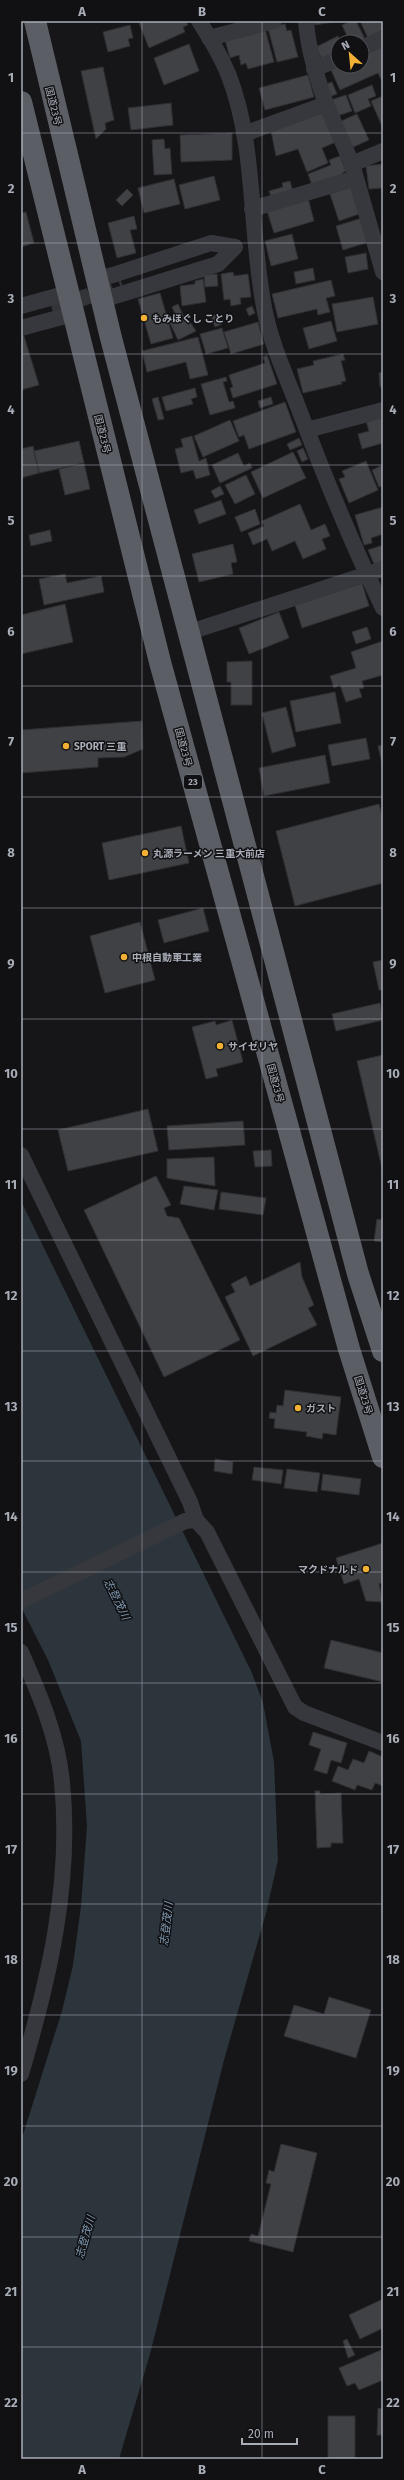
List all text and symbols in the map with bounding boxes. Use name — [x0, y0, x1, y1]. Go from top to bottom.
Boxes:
text: A — [77, 4, 86, 19]
text: B — [198, 4, 206, 19]
text: C — [318, 4, 326, 19]
north arrow — [330, 34, 370, 74]
text: N — [339, 38, 352, 53]
text: 1 — [8, 70, 14, 85]
text: 1 — [390, 70, 396, 85]
street label: 国道23号 — [42, 85, 64, 127]
text: 2 — [8, 181, 15, 196]
text: 2 — [390, 181, 397, 196]
text: 3 — [7, 291, 15, 306]
text: 3 — [389, 291, 397, 306]
marker: もみほぐし ことり — [139, 313, 149, 323]
place label: もみほぐし ことり — [152, 313, 234, 325]
text: 4 — [7, 402, 15, 417]
text: 4 — [389, 402, 397, 417]
street label: 国道23号 — [91, 413, 113, 455]
text: 5 — [8, 513, 15, 528]
text: 5 — [390, 513, 397, 528]
text: 6 — [7, 624, 15, 639]
text: 6 — [389, 624, 397, 639]
street label: 国道23号 — [172, 726, 194, 768]
text: 7 — [8, 734, 14, 749]
text: 7 — [390, 734, 396, 749]
marker: SPORT 三重 — [61, 741, 71, 751]
place label: SPORT 三重 — [74, 741, 126, 753]
road number: 23 — [184, 775, 202, 789]
text: 8 — [7, 845, 15, 860]
text: 8 — [389, 845, 397, 860]
marker: 丸源ラーメン 三重大前店 — [140, 848, 150, 858]
place label: 丸源ラーメン 三重大前店 — [153, 848, 265, 860]
marker: 中根自動車工業 — [119, 952, 129, 962]
place label: 中根自動車工業 — [132, 952, 202, 964]
text: 9 — [7, 956, 15, 971]
text: 9 — [389, 956, 397, 971]
marker: サイゼリヤ — [215, 1041, 225, 1051]
place label: サイゼリヤ — [228, 1041, 278, 1053]
street label: 国道23号 — [264, 1062, 286, 1104]
text: 10 — [4, 1066, 18, 1081]
text: 10 — [386, 1066, 400, 1081]
text: 11 — [5, 1177, 17, 1192]
text: 11 — [387, 1177, 399, 1192]
text: 12 — [5, 1288, 18, 1303]
text: 12 — [387, 1288, 400, 1303]
street label: 国道23号 — [351, 1374, 375, 1416]
text: 13 — [5, 1399, 18, 1414]
text: 13 — [387, 1399, 400, 1414]
marker: ガスト — [293, 1403, 303, 1413]
place label: ガスト — [306, 1403, 336, 1415]
text: 14 — [4, 1509, 18, 1524]
text: 14 — [386, 1509, 400, 1524]
place label: マクドナルド — [298, 1564, 358, 1576]
marker: マクドナルド — [361, 1564, 371, 1574]
water label: 志登茂川 — [101, 1577, 132, 1623]
text: 15 — [4, 1620, 18, 1635]
text: 15 — [386, 1620, 400, 1635]
text: 16 — [4, 1731, 18, 1746]
text: 16 — [386, 1731, 400, 1746]
text: 17 — [5, 1842, 17, 1857]
text: 17 — [387, 1842, 399, 1857]
water label: 志登茂川 — [157, 1900, 176, 1947]
text: 18 — [4, 1952, 18, 1967]
text: 18 — [386, 1952, 400, 1967]
text: 19 — [4, 2063, 18, 2078]
text: 19 — [386, 2063, 400, 2078]
text: 20 — [4, 2174, 19, 2189]
text: 20 — [386, 2174, 401, 2189]
water label: 志登茂川 — [73, 2213, 98, 2260]
text: 21 — [5, 2284, 17, 2299]
text: 21 — [387, 2284, 399, 2299]
text: 22 — [4, 2395, 18, 2410]
text: 22 — [386, 2395, 400, 2410]
scale bar — [242, 2420, 297, 2446]
text: 20 m — [248, 2427, 274, 2441]
text: A — [77, 2462, 86, 2477]
text: B — [198, 2462, 206, 2477]
text: C — [318, 2462, 326, 2477]

